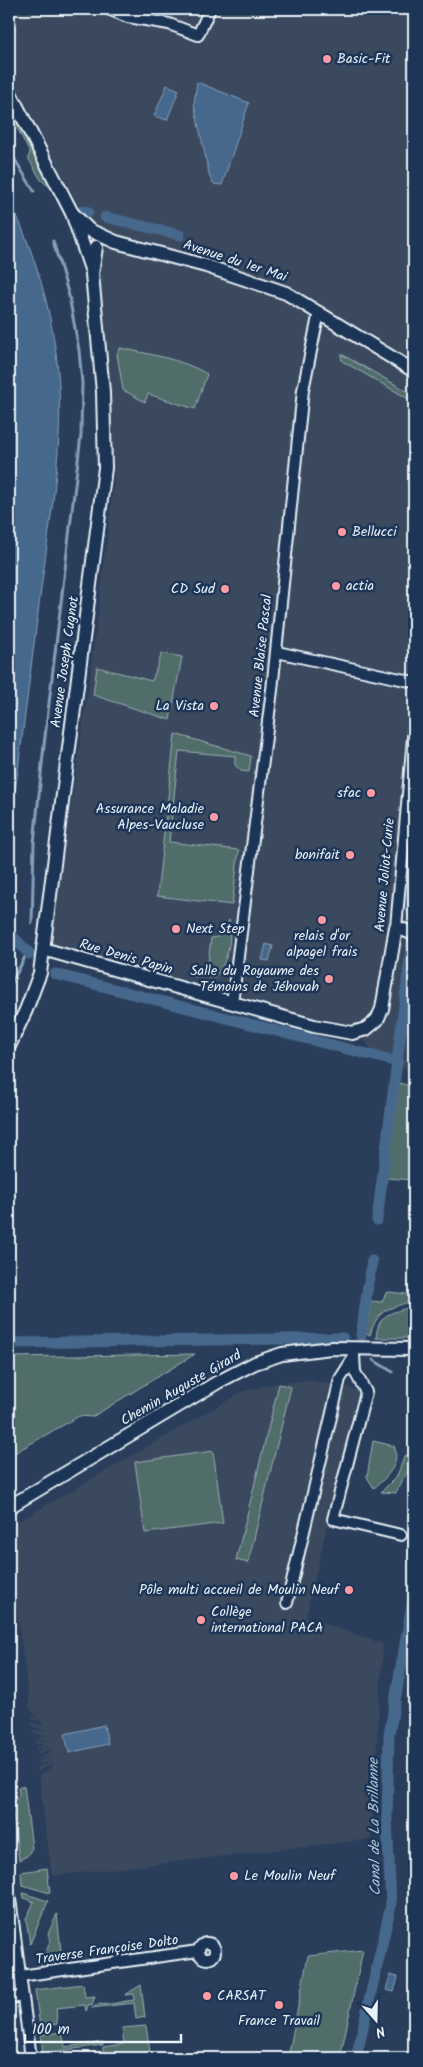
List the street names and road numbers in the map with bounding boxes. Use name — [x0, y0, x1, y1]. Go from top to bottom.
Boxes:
street label: Avenue du 1er Mai — [180, 234, 290, 288]
street label: Avenue Blaise Pascal — [244, 593, 278, 718]
street label: Avenue Joseph Cugnot — [45, 594, 85, 729]
street label: Avenue Joliot-Curie — [369, 817, 401, 933]
street label: Rue Denis Papin — [77, 933, 175, 981]
street label: Chemin Auguste Girard — [116, 1344, 246, 1432]
street label: Traverse Françoise Dolto — [34, 1929, 180, 1971]

